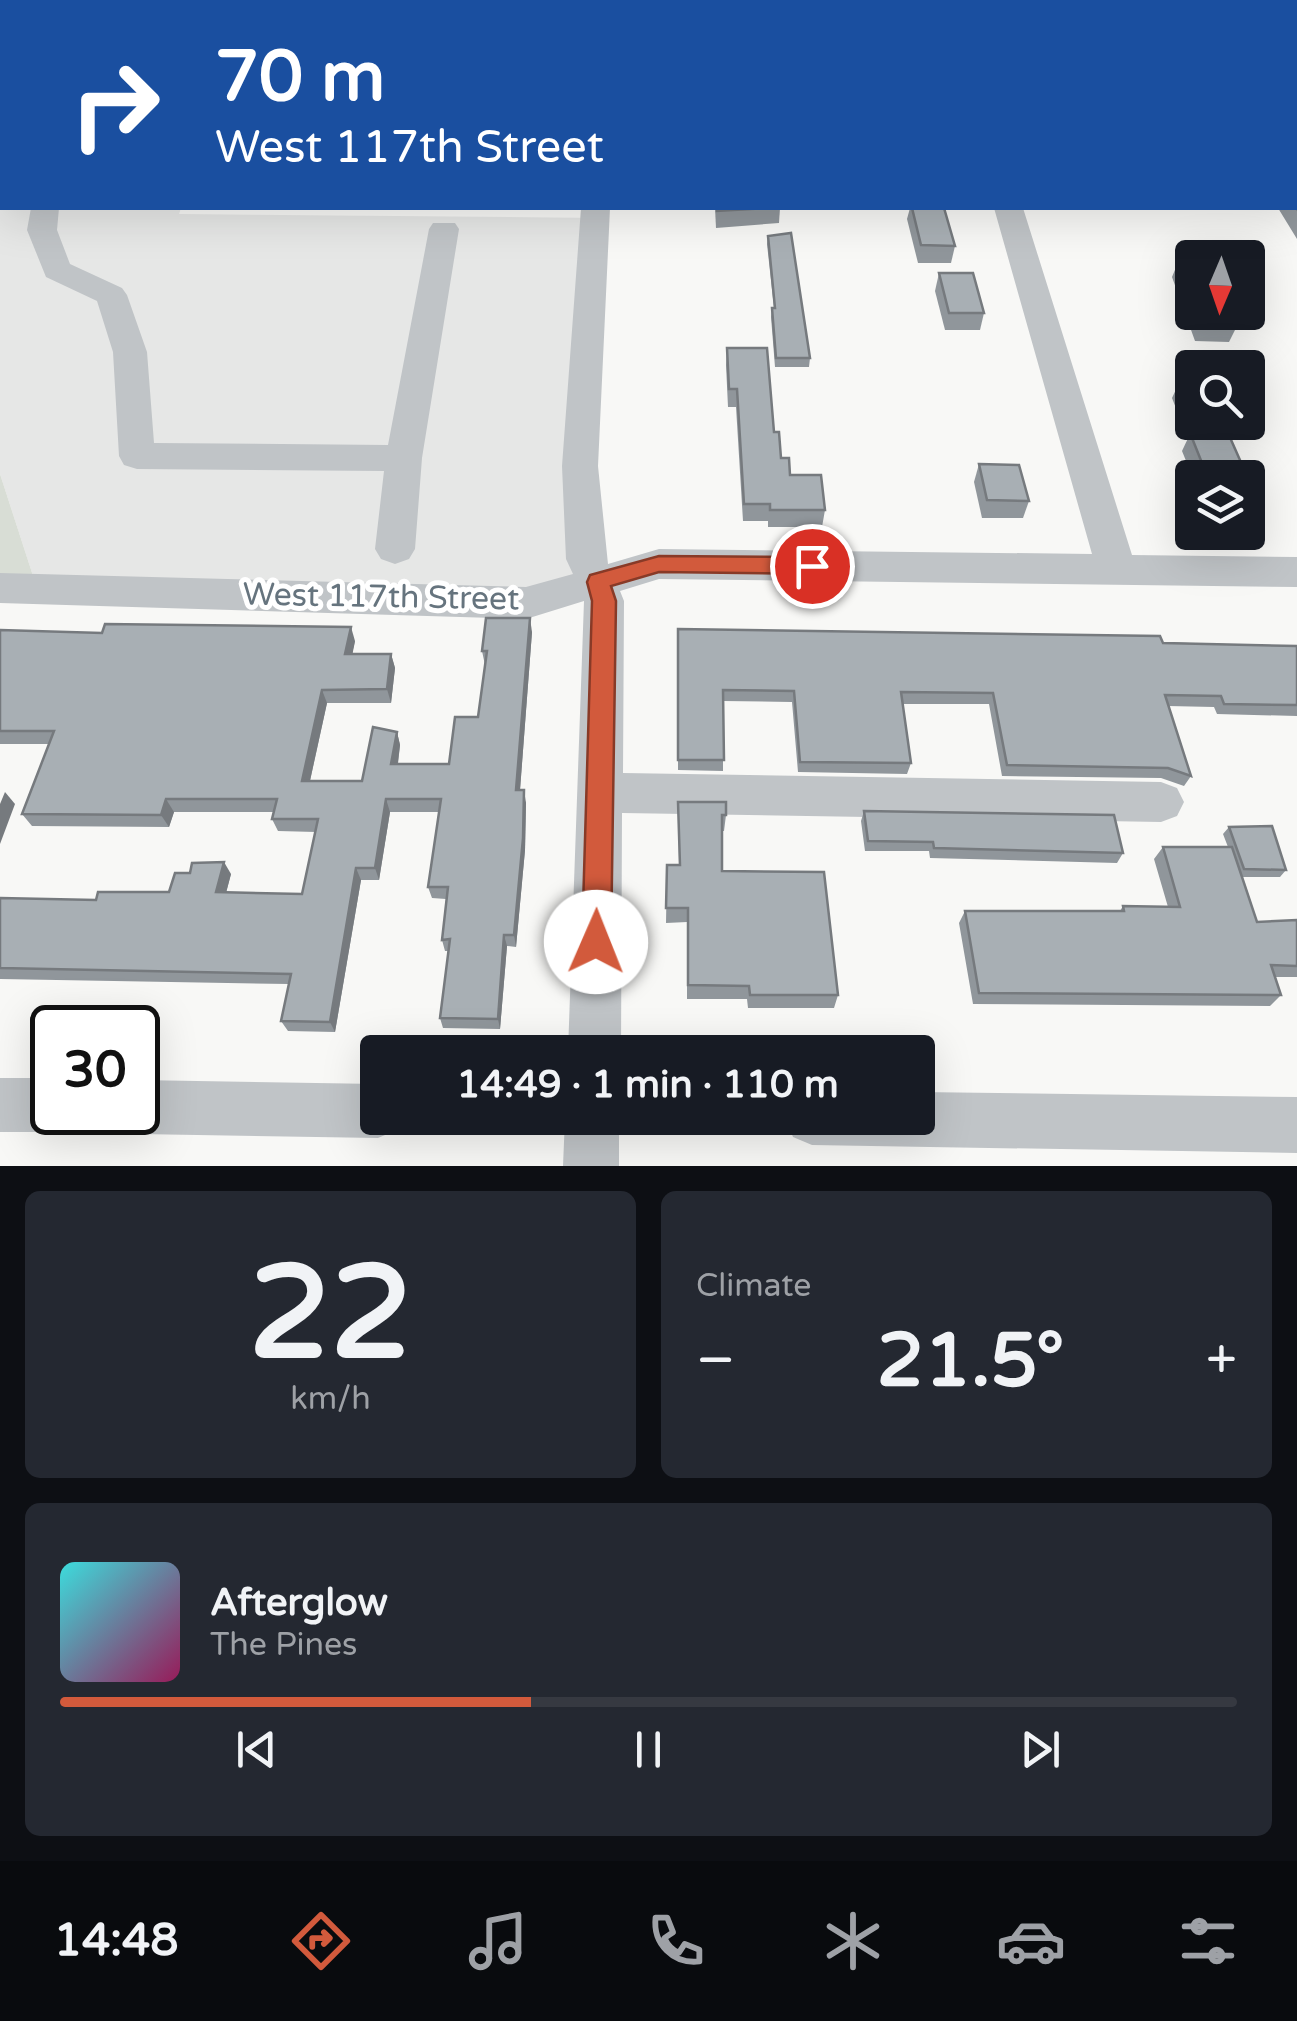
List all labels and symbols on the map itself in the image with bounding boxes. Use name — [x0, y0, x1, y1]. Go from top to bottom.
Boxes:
north arrow — [1175, 240, 1265, 330]
pin — [770, 524, 855, 609]
street label: West 117th Street — [242, 576, 520, 618]
position arrow — [544, 890, 648, 994]
speed limit sign: 30 — [30, 1005, 160, 1135]

